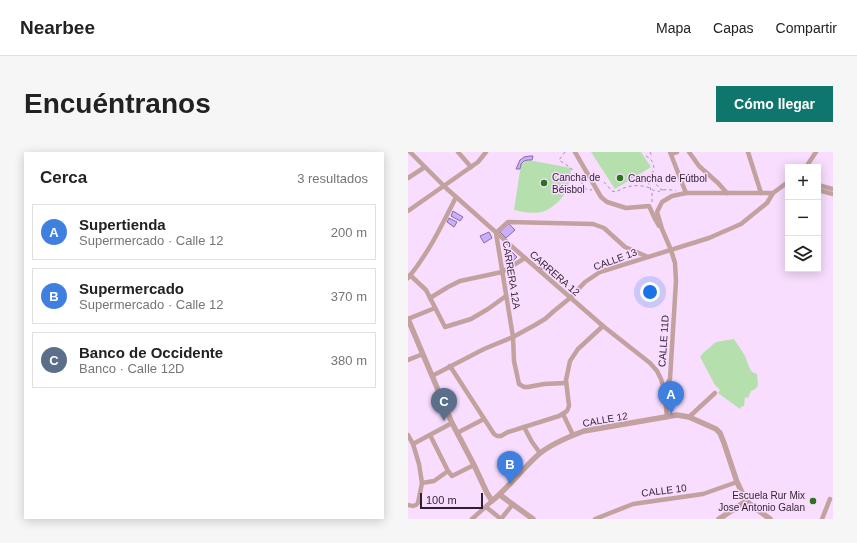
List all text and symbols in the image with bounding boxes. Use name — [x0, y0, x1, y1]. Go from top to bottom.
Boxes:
text: Nearbee — [20, 17, 95, 38]
text: Mapa — [656, 20, 691, 36]
text: Capas — [713, 20, 754, 36]
text: Compartir — [776, 20, 837, 36]
button: Cómo llegar — [716, 86, 833, 122]
text: Encuéntranos — [24, 88, 211, 119]
map controls — [785, 164, 821, 272]
button: + — [785, 164, 821, 200]
text: Cerca — [40, 168, 87, 187]
text: 3 resultados — [297, 171, 368, 186]
place label: Cancha de Béisbol — [552, 172, 601, 195]
marker: Cancha de Fútbol — [615, 173, 625, 183]
place label: Cancha de Fútbol — [628, 173, 707, 184]
marker: Cancha de Béisbol — [539, 178, 549, 188]
button: − — [785, 200, 821, 236]
text: Supertienda — [79, 216, 166, 233]
text: A — [49, 225, 59, 240]
text: 200 m — [331, 225, 367, 240]
text: Supermercado · Calle 12 — [79, 233, 224, 248]
button: layers — [785, 236, 821, 272]
street label: CARRERA 12A — [501, 240, 522, 310]
street label: CALLE 13 — [592, 246, 639, 272]
street label: CARRERA 12 — [528, 249, 582, 298]
text: Supermercado — [79, 280, 184, 297]
your location — [640, 282, 660, 302]
text: B — [49, 289, 59, 304]
text: 370 m — [331, 289, 367, 304]
text: Supermercado · Calle 12 — [79, 297, 224, 312]
street label: CALLE 11D — [656, 315, 671, 367]
text: Banco de Occidente — [79, 344, 223, 361]
text: C — [49, 353, 59, 368]
text: 380 m — [331, 353, 367, 368]
text: Banco · Calle 12D — [79, 361, 185, 376]
pin: A — [658, 381, 684, 414]
pin: C — [431, 388, 457, 421]
street label: CALLE 12 — [582, 410, 629, 429]
pin: B — [497, 451, 523, 484]
street label: CALLE 10 — [641, 482, 688, 499]
place label: Escuela Rur Mix Jose Antonio Galan — [718, 490, 805, 513]
scale bar — [420, 491, 483, 510]
text: 100 m — [426, 494, 457, 506]
marker: Escuela Rur Mix Jose Antonio Galan — [808, 496, 818, 506]

